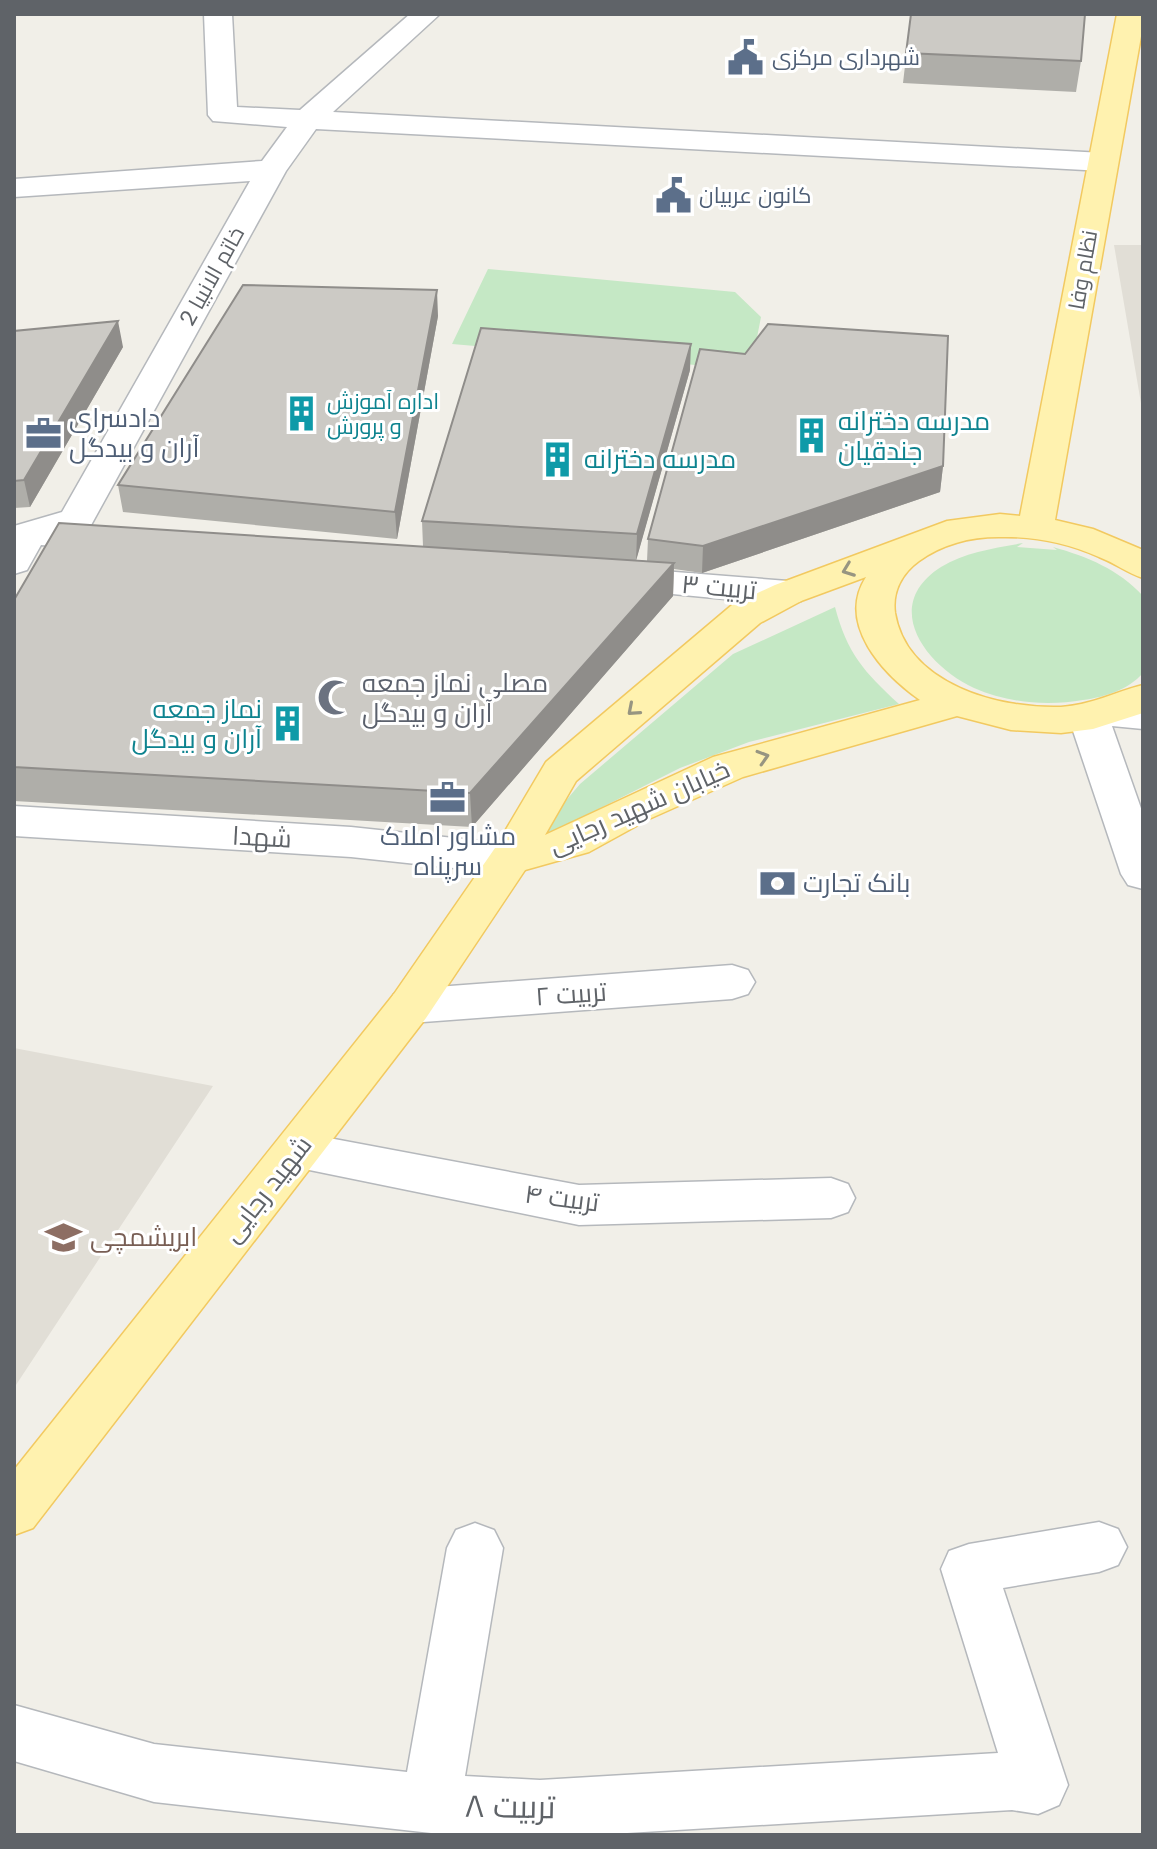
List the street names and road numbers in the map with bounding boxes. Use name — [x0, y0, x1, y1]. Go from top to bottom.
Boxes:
street label: خاتم الانبیا 2 — [172, 221, 252, 331]
street label: نظام وفا — [1061, 228, 1105, 312]
street label: تربیت ۳ — [680, 566, 758, 608]
street label: خیابان شهید رجایی — [543, 751, 735, 863]
street label: شهدا — [231, 817, 293, 857]
street label: تربیت ۲ — [534, 974, 608, 1014]
street label: شهید رجایی — [214, 1128, 320, 1250]
street label: تربیت ۴ — [523, 1176, 601, 1220]
street label: تربیت ۸ — [464, 1783, 556, 1829]

